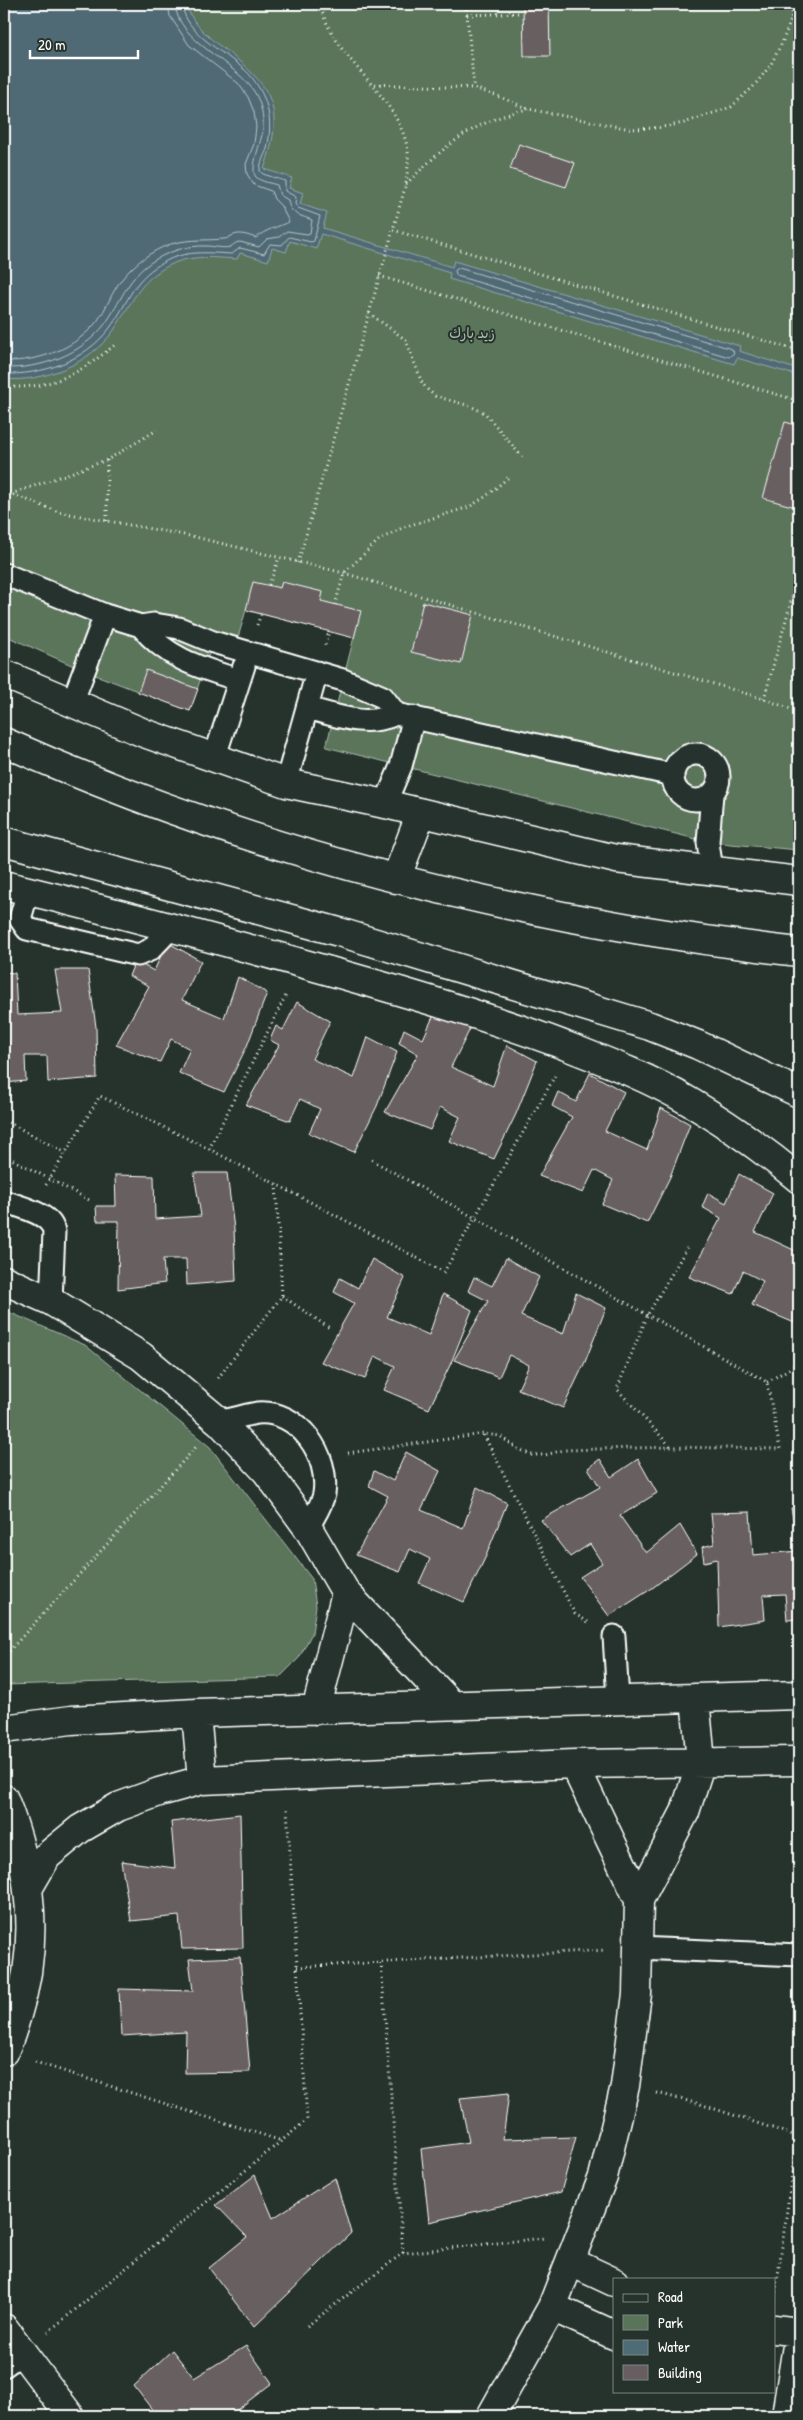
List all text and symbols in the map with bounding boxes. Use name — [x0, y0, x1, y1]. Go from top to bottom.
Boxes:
scale bar — [30, 28, 138, 60]
text: 20 m — [38, 34, 65, 55]
park label: زيد بارك — [449, 323, 495, 342]
legend — [613, 2278, 776, 2392]
text: Road — [658, 2286, 683, 2307]
text: Park — [658, 2312, 683, 2333]
text: Water — [658, 2336, 690, 2357]
text: Building — [658, 2362, 702, 2383]

